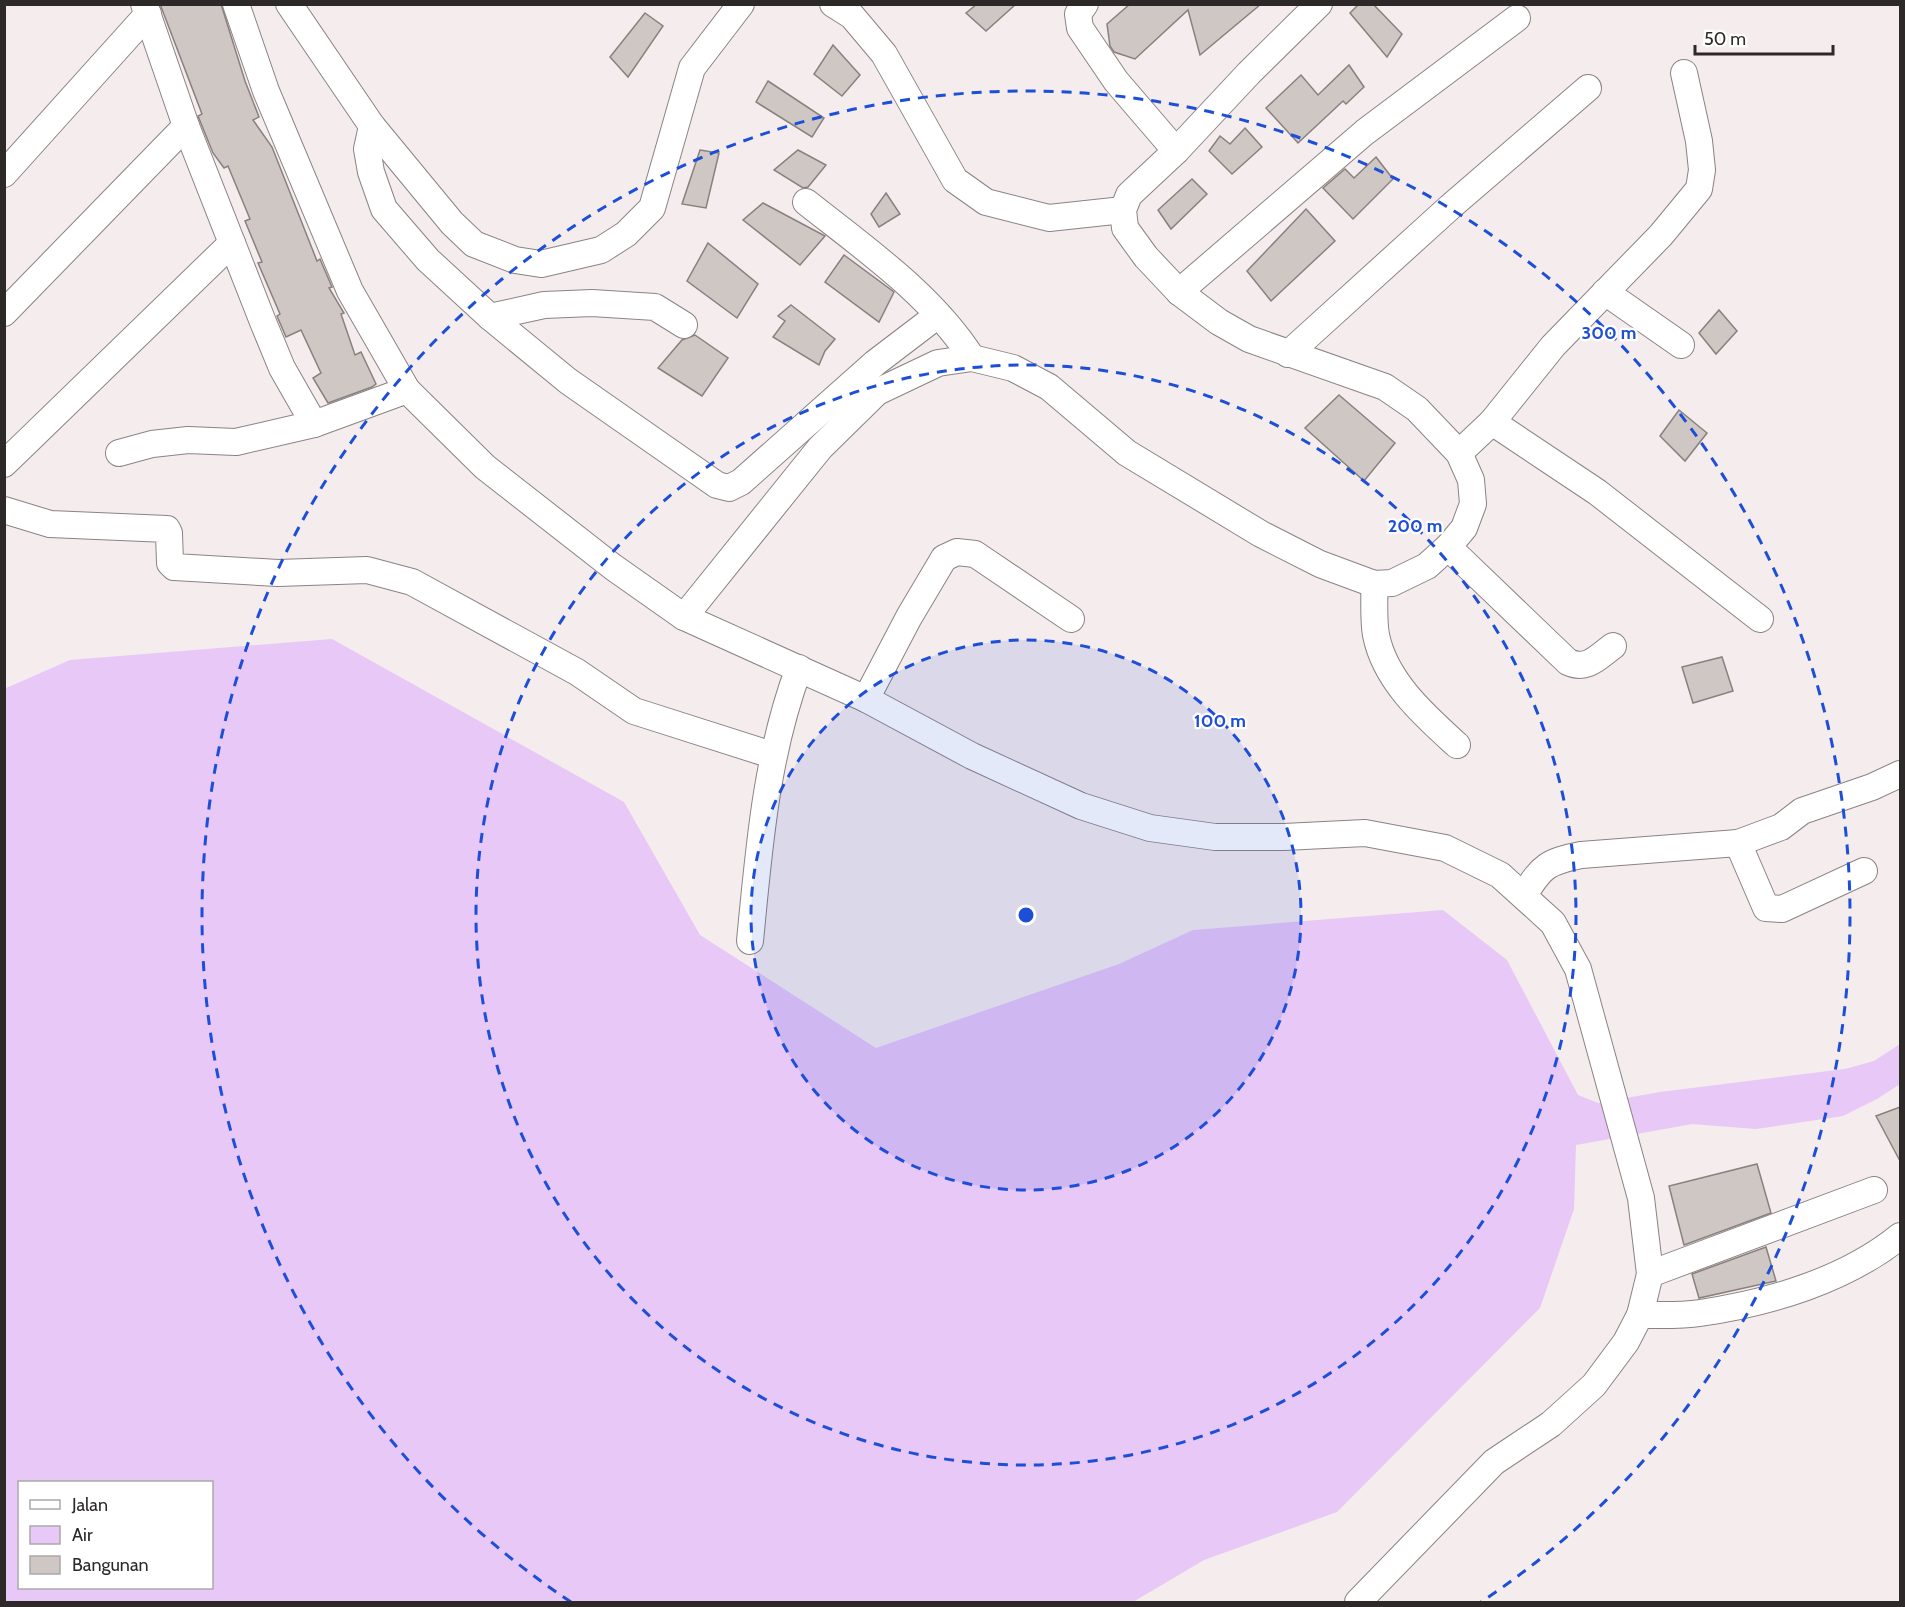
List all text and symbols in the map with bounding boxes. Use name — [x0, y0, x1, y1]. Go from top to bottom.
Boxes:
scale bar — [1695, 18, 1833, 56]
text: 50 m — [1704, 28, 1746, 50]
text: 300 m — [1582, 322, 1636, 344]
text: 200 m — [1388, 515, 1442, 537]
text: 100 m — [1194, 710, 1246, 732]
centre of rings — [1016, 905, 1036, 925]
legend — [18, 1481, 213, 1589]
text: Jalan — [71, 1494, 108, 1516]
text: Air — [72, 1524, 93, 1546]
text: Bangunan — [72, 1554, 149, 1576]

